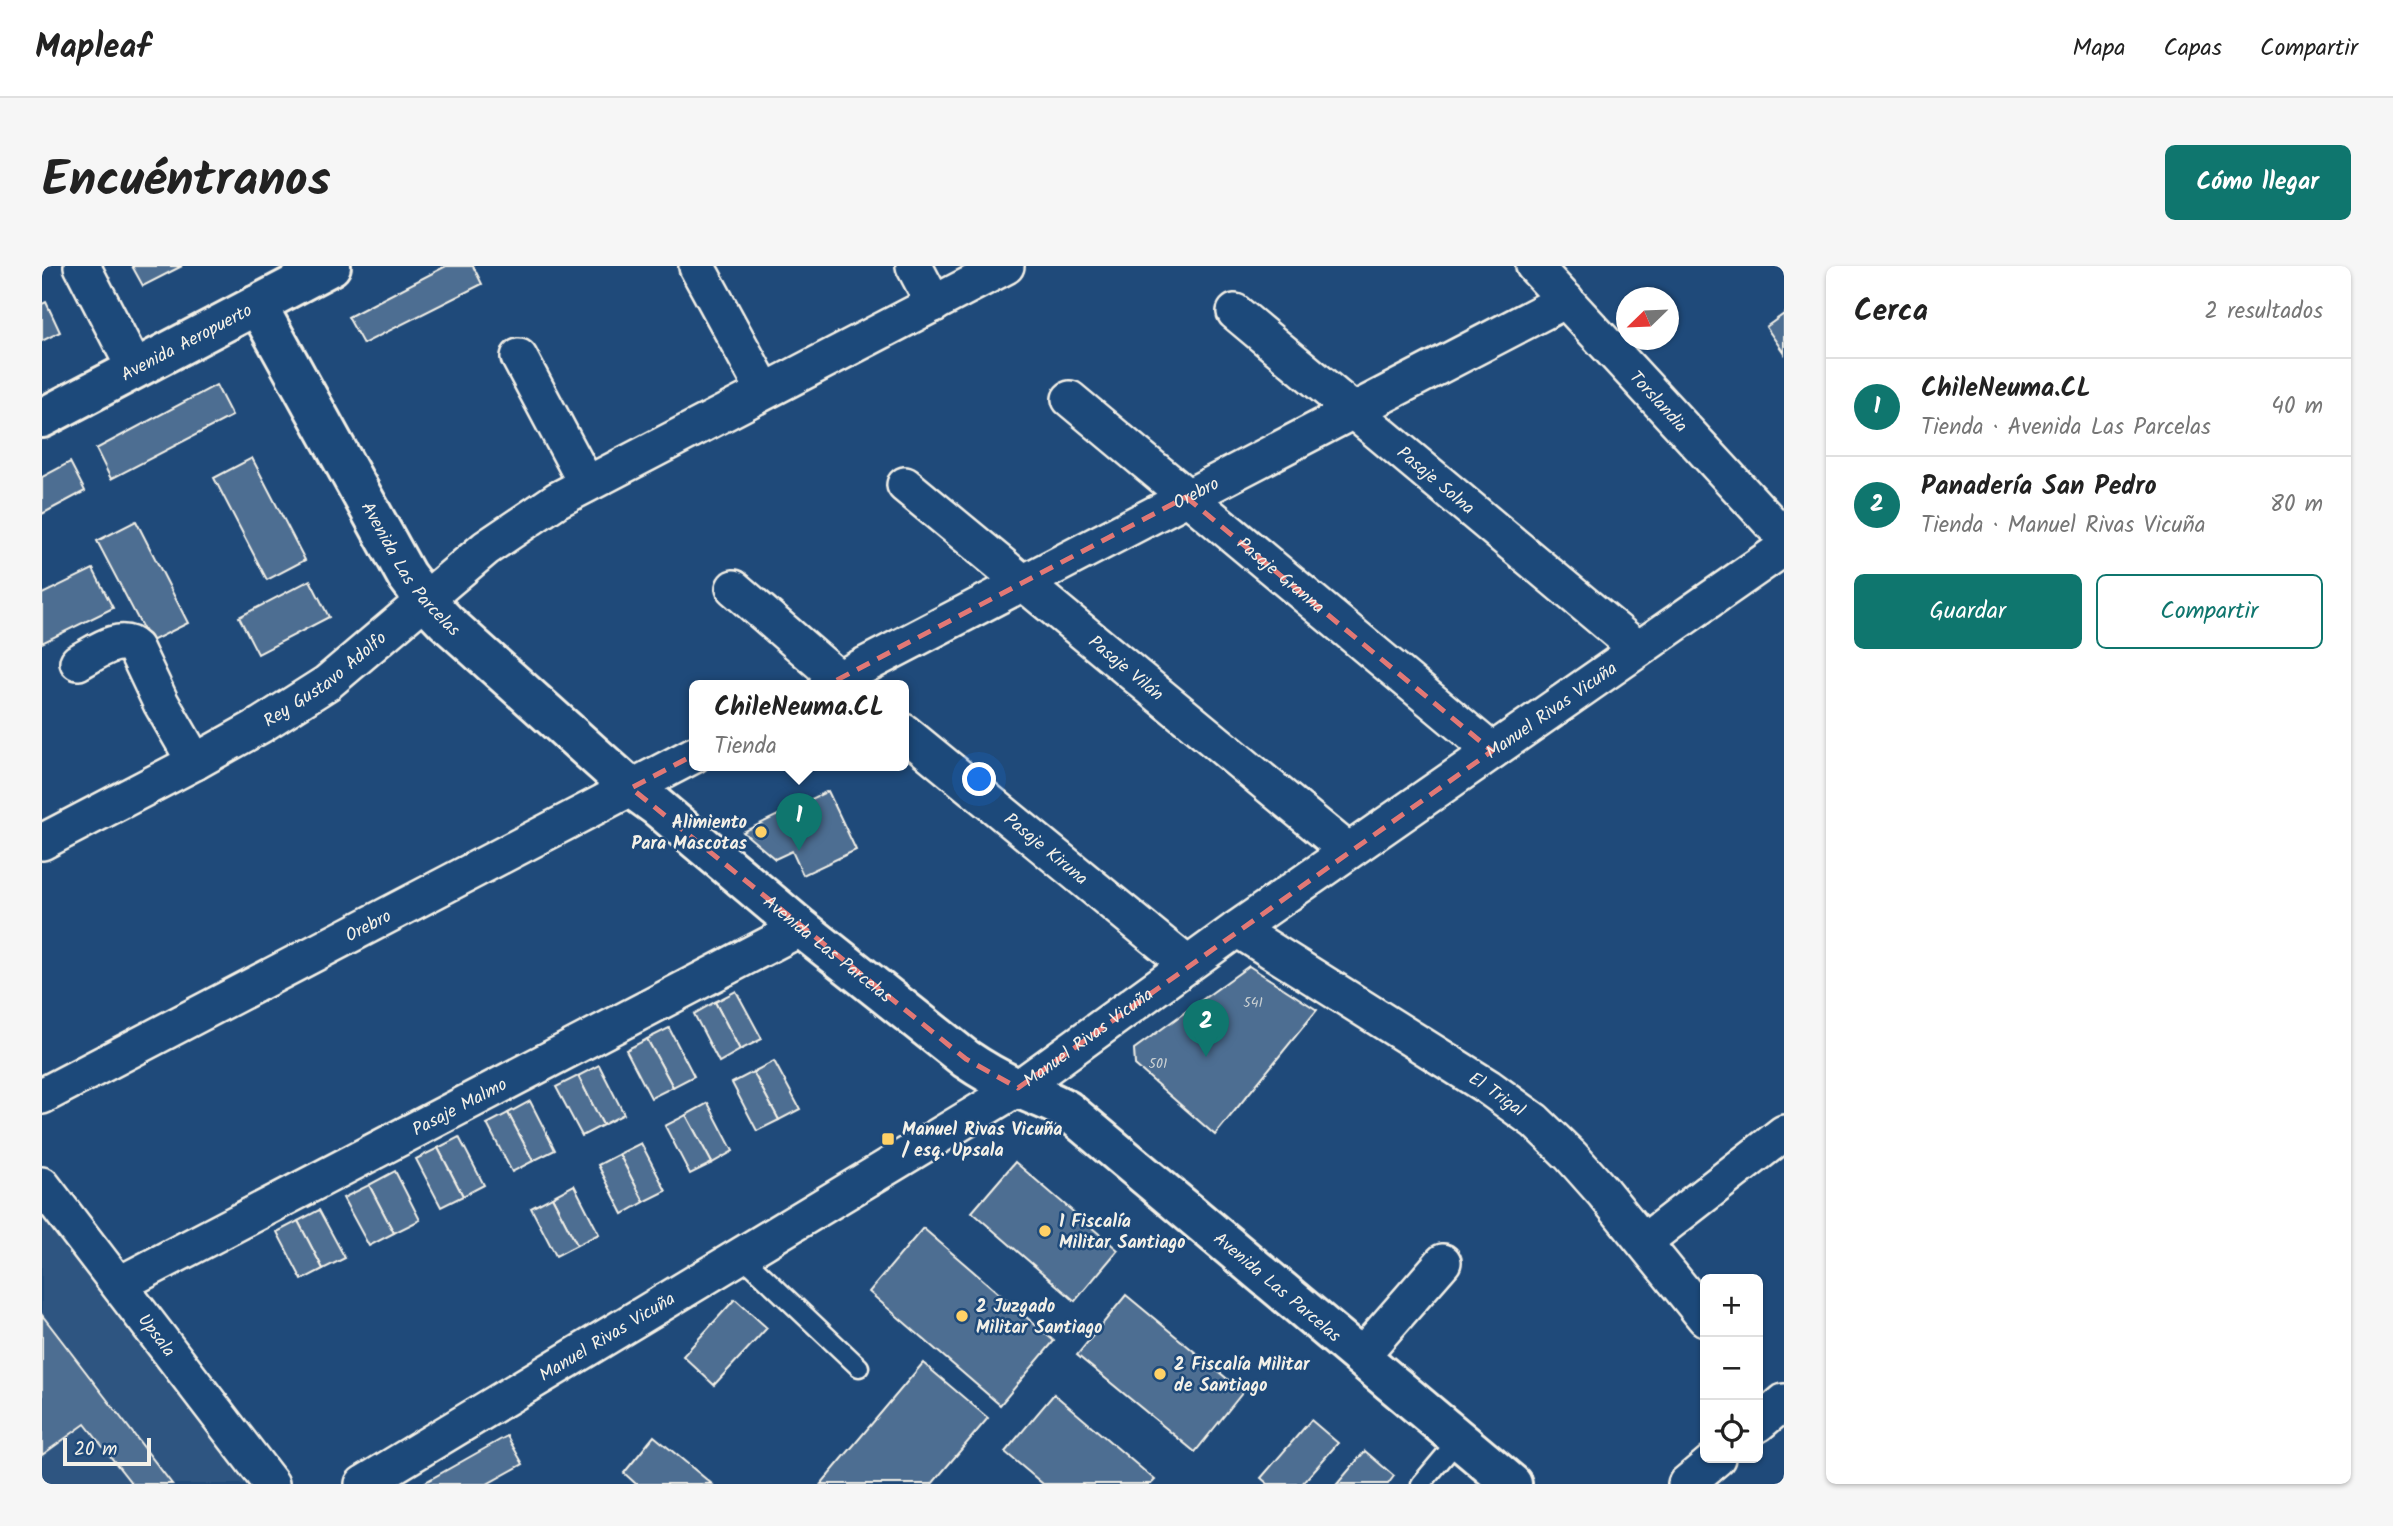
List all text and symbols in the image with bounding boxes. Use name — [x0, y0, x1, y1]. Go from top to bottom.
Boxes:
text: Mapleaf — [35, 22, 151, 75]
text: Mapa — [2073, 29, 2125, 68]
text: Capas — [2163, 29, 2222, 68]
text: Compartir — [2260, 29, 2358, 68]
text: Encuéntranos — [42, 143, 331, 221]
button: Cómo llegar — [2165, 145, 2351, 220]
north arrow — [1616, 287, 1679, 350]
text: Cerca — [1854, 288, 1928, 336]
text: 2 resultados — [2205, 294, 2323, 330]
street label: Avenida Aeropuerto — [116, 297, 258, 390]
street label: Torslandia — [1621, 365, 1694, 440]
text: ChileNeuma.CL — [1921, 368, 2091, 410]
text: 1 — [1874, 389, 1880, 425]
text: 40 m — [2271, 389, 2323, 425]
text: Tienda · Avenida Las Parcelas — [1921, 410, 2211, 446]
street label: Pasaje Solna — [1389, 440, 1481, 523]
text: Panadería San Pedro — [1921, 466, 2157, 508]
street label: Orebro — [1168, 470, 1225, 518]
text: 2 — [1870, 487, 1884, 523]
text: 80 m — [2270, 487, 2323, 523]
street label: Avenida Las Parcelas — [352, 497, 466, 644]
text: Tienda · Manuel Rivas Vicuña — [1921, 508, 2205, 544]
street label: Pasaje Granna — [1230, 531, 1331, 622]
button: Guardar — [1854, 574, 2082, 649]
button: Compartir — [2096, 574, 2323, 649]
street label: Rey Gustavo Adolfo — [258, 625, 394, 736]
street label: Pasaje Vilán — [1081, 629, 1169, 709]
street label: Manuel Rivas Vicuña — [1480, 655, 1624, 768]
popup — [689, 680, 909, 771]
text: ChileNeuma.CL — [714, 687, 884, 729]
text: Tienda — [714, 729, 777, 765]
your location — [962, 762, 996, 796]
pin: 1 — [776, 793, 822, 851]
street label: Pasaje Kiruna — [997, 806, 1094, 893]
place label: Alimiento Para Mascotas — [631, 809, 748, 859]
marker: Alimiento Para Mascotas — [753, 824, 769, 840]
street label: Avenida Las Parcelas — [756, 889, 898, 1011]
street label: Orebro — [340, 903, 397, 951]
street label: Manuel Rivas Vicuña — [1018, 981, 1160, 1096]
house number: 541 — [1243, 992, 1263, 1014]
pin: 2 — [1183, 999, 1229, 1057]
house number: 501 — [1149, 1053, 1167, 1075]
street label: El Trigal — [1462, 1065, 1531, 1126]
street label: Pasaje Malmo — [407, 1071, 513, 1145]
place label: Manuel Rivas Vicuña / esq. Upsala — [901, 1116, 1063, 1166]
marker: Manuel Rivas Vicuña / esq. Upsala — [880, 1131, 896, 1147]
place label: 1 Fiscalía Militar Santiago — [1059, 1208, 1185, 1258]
marker: 1 Fiscalía Militar Santiago — [1037, 1223, 1053, 1239]
street label: Avenida Las Parcelas — [1206, 1226, 1347, 1351]
map controls — [1700, 1274, 1763, 1463]
button: + — [1700, 1274, 1763, 1337]
street label: Manuel Rivas Vicuña — [534, 1285, 682, 1390]
place label: 2 Juzgado Militar Santiago — [976, 1293, 1102, 1343]
street label: Upsala — [130, 1308, 182, 1364]
marker: 2 Juzgado Militar Santiago — [954, 1308, 970, 1324]
button: − — [1700, 1337, 1763, 1400]
place label: 2 Fiscalía Militar de Santiago — [1174, 1351, 1311, 1401]
marker: 2 Fiscalía Militar de Santiago — [1152, 1366, 1168, 1382]
button: locate — [1700, 1400, 1763, 1463]
scale bar — [63, 1435, 150, 1467]
text: 20 m — [74, 1435, 117, 1465]

